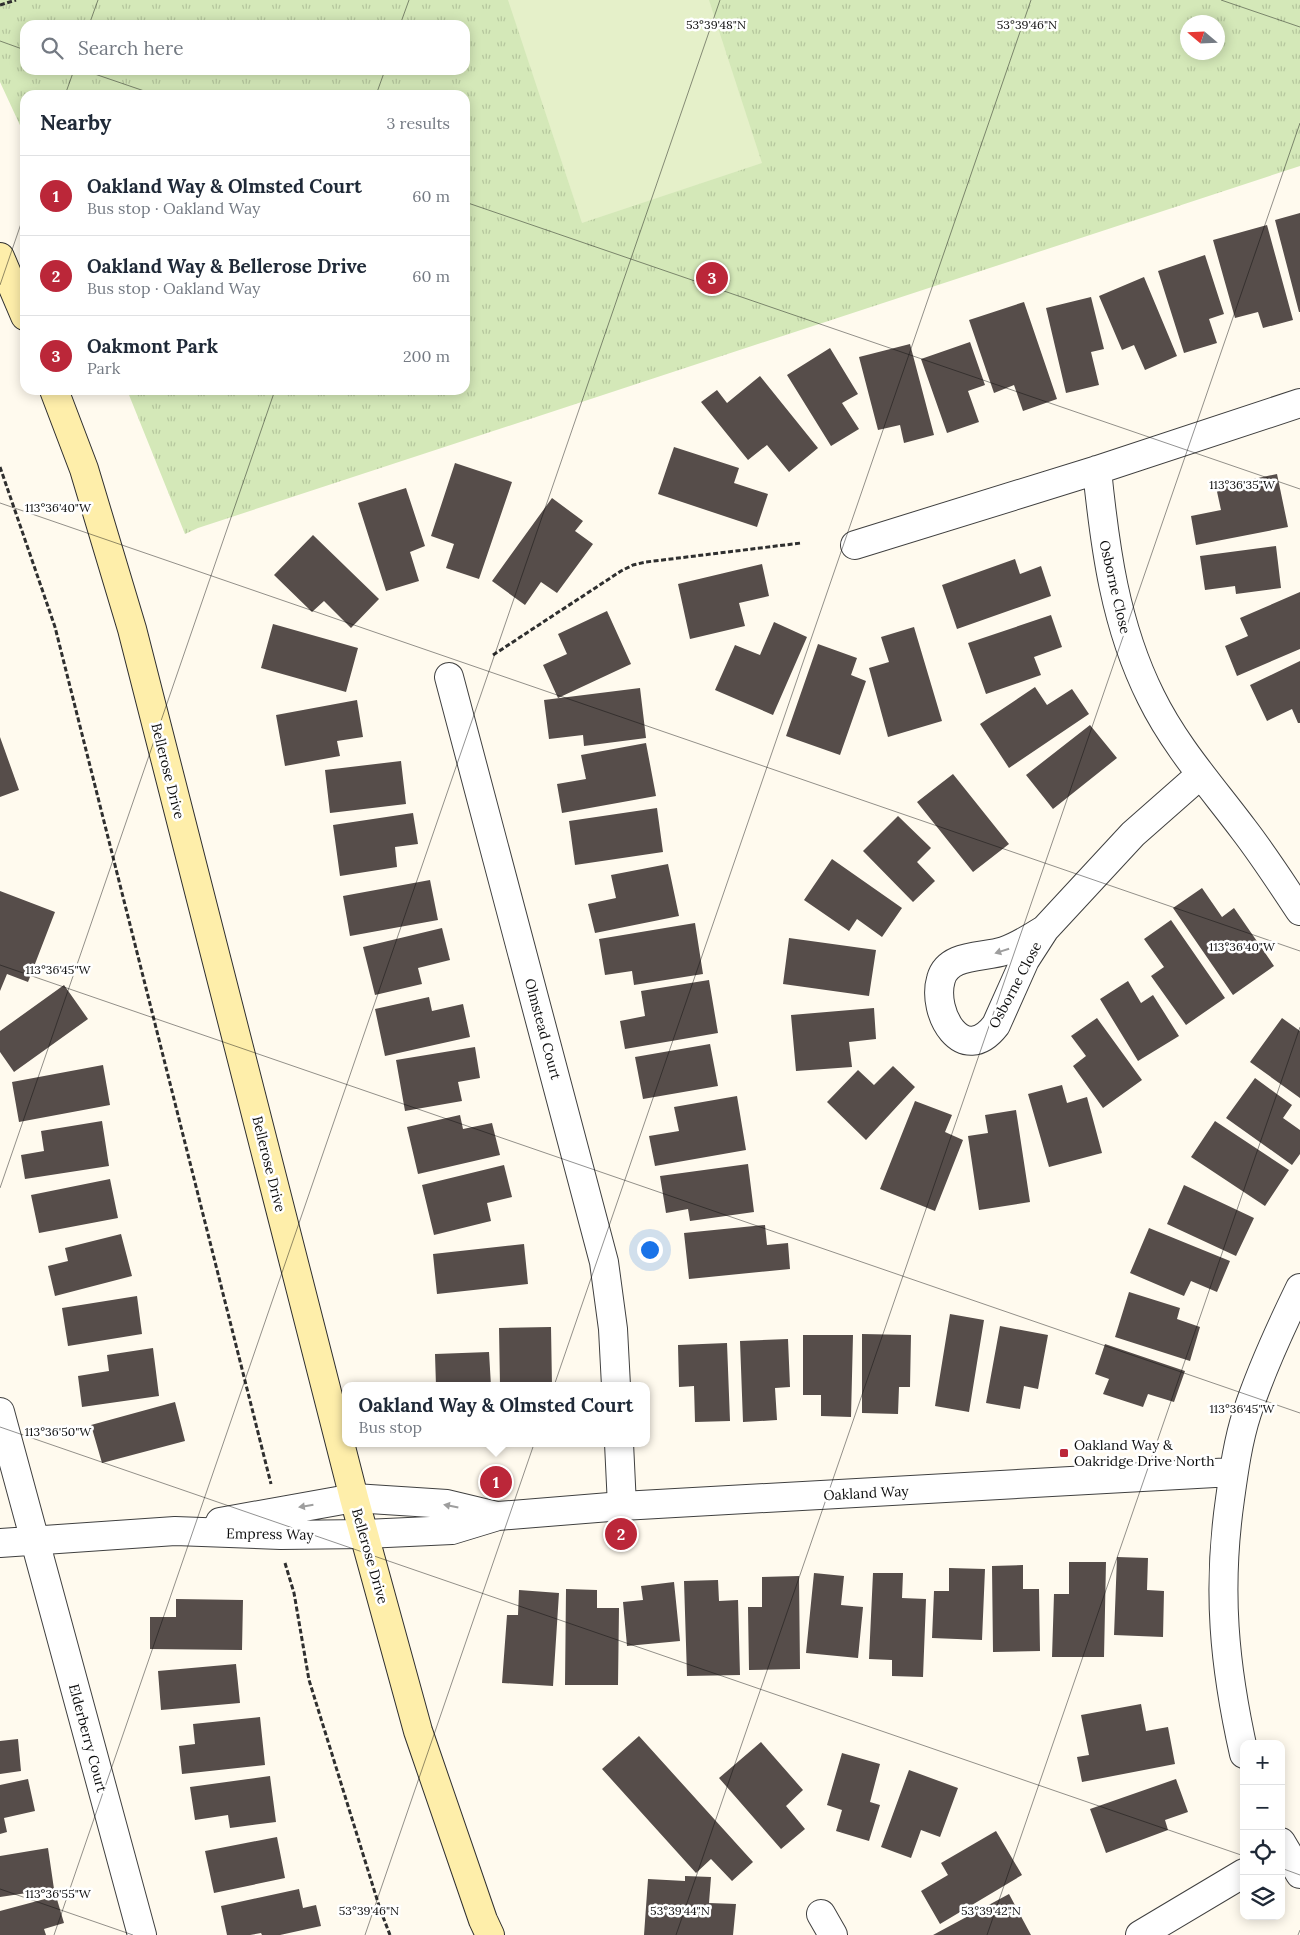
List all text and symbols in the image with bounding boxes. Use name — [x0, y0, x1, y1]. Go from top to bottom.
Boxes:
north arrow — [1180, 15, 1225, 60]
text: 53°39'48"N — [686, 17, 746, 32]
text: 53°39'46"N — [997, 17, 1057, 32]
search box — [20, 20, 470, 75]
icon: search — [38, 34, 66, 62]
text: Search here — [78, 36, 184, 60]
text: Nearby — [40, 109, 111, 136]
text: 3 results — [386, 113, 450, 133]
text: Oakland Way & Olmsted Court — [87, 174, 362, 198]
text: 1 — [53, 186, 59, 206]
text: 60 m — [412, 186, 450, 206]
text: Bus stop · Oakland Way — [87, 198, 260, 218]
text: Oakland Way & Bellerose Drive — [87, 254, 367, 278]
pin: 3 — [696, 259, 728, 297]
text: 2 — [52, 266, 60, 286]
text: 60 m — [412, 266, 450, 286]
text: Bus stop · Oakland Way — [87, 278, 260, 298]
text: Oakmont Park — [87, 334, 218, 358]
text: 3 — [52, 346, 60, 366]
text: 200 m — [403, 346, 450, 366]
text: Park — [87, 358, 120, 378]
text: 113°36'35"W — [1209, 477, 1276, 492]
text: 113°36'40"W — [25, 500, 92, 515]
street label: Osborne Close — [1095, 538, 1135, 636]
street label: Bellerose Drive — [147, 721, 189, 821]
street label: Osborne Close — [985, 938, 1046, 1031]
text: 113°36'40"W — [1209, 939, 1276, 954]
one-way arrow — [994, 947, 1009, 955]
text: 113°36'45"W — [26, 962, 92, 977]
street label: Olmstead Court — [521, 976, 565, 1082]
street label: Bellerose Drive — [248, 1114, 290, 1214]
your location — [637, 1237, 663, 1263]
popup — [342, 1382, 650, 1447]
text: Oakland Way & Olmsted Court — [359, 1393, 633, 1417]
text: 113°36'45"W — [1210, 1401, 1276, 1416]
text: Bus stop — [359, 1417, 422, 1437]
text: 113°36'50"W — [25, 1424, 92, 1439]
place label: Oakland Way & Oakridge Drive North — [1074, 1436, 1215, 1470]
marker: Oakland Way & Oakridge Drive North — [1058, 1447, 1070, 1459]
pin: 1 — [480, 1463, 512, 1501]
street label: Oakland Way — [823, 1482, 910, 1504]
one-way arrow — [443, 1501, 459, 1509]
one-way arrow — [298, 1503, 314, 1511]
street label: Bellerose Drive — [348, 1506, 392, 1606]
pin: 2 — [605, 1515, 637, 1553]
street label: Empress Way — [226, 1524, 315, 1544]
street label: Elderberry Court — [65, 1682, 111, 1795]
map controls — [1240, 1740, 1285, 1920]
button: + — [1240, 1740, 1285, 1785]
button: − — [1240, 1785, 1285, 1830]
button: locate — [1240, 1830, 1285, 1875]
button: layers — [1240, 1875, 1285, 1920]
text: 113°36'55"W — [25, 1886, 92, 1901]
text: 53°39'46"N — [339, 1903, 399, 1918]
text: 53°39'44"N — [650, 1903, 710, 1918]
text: 53°39'42"N — [961, 1903, 1021, 1918]

